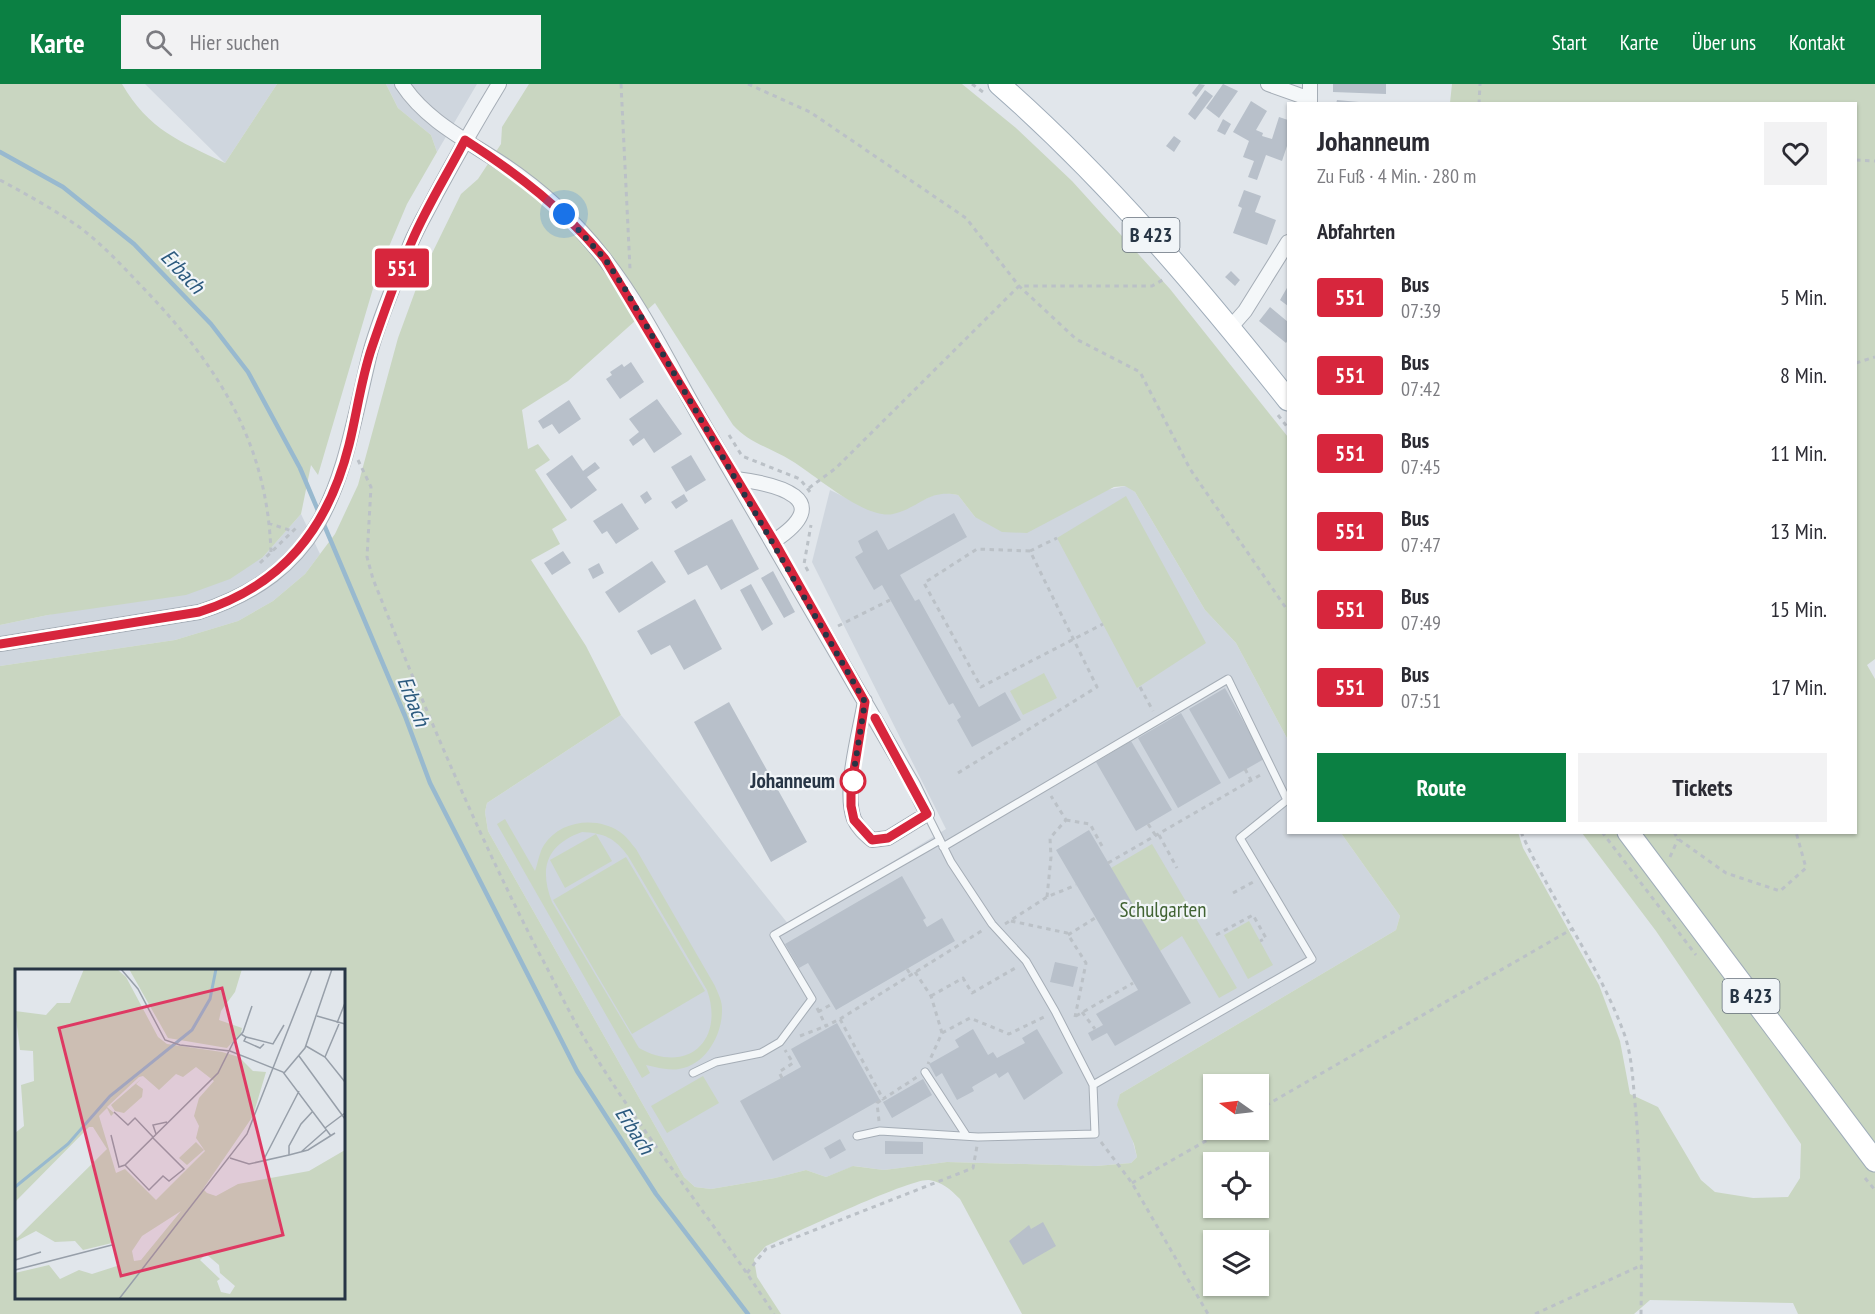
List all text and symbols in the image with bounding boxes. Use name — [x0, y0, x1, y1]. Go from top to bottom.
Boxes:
search box — [121, 15, 541, 69]
text: Karte — [30, 24, 85, 61]
icon: search — [142, 26, 175, 59]
text: Hier suchen — [190, 28, 279, 56]
text: Start — [1552, 29, 1587, 56]
text: Karte — [1620, 29, 1659, 56]
text: Über uns — [1692, 29, 1756, 56]
text: Kontakt — [1789, 29, 1845, 56]
text: Johanneum — [1317, 122, 1430, 159]
button: heart — [1764, 122, 1827, 185]
text: Zu Fuß · 4 Min. · 280 m — [1317, 163, 1476, 189]
your location — [549, 199, 579, 229]
text: Abfahrten — [1317, 217, 1395, 245]
road number: B 423 — [1122, 218, 1180, 252]
water label: Erbach — [155, 243, 212, 300]
line badge: 551 — [368, 248, 436, 288]
text: 551 — [387, 255, 417, 282]
text: Bus — [1401, 270, 1429, 298]
text: 5 Min. — [1780, 283, 1827, 311]
text: 551 — [1335, 284, 1365, 311]
text: 07:39 — [1401, 298, 1441, 324]
text: Bus — [1401, 348, 1429, 376]
text: 8 Min. — [1780, 361, 1827, 389]
text: 551 — [1335, 362, 1365, 389]
text: 07:42 — [1401, 376, 1441, 402]
text: Bus — [1401, 426, 1429, 454]
text: 11 Min. — [1770, 439, 1827, 467]
text: 551 — [1335, 440, 1365, 467]
text: 07:45 — [1401, 454, 1441, 480]
text: Bus — [1401, 504, 1429, 532]
text: 13 Min. — [1770, 517, 1827, 545]
text: 551 — [1335, 518, 1365, 545]
text: 07:47 — [1401, 532, 1441, 558]
text: Bus — [1401, 582, 1429, 610]
text: 15 Min. — [1770, 595, 1827, 623]
text: 551 — [1335, 596, 1365, 623]
text: 07:49 — [1401, 610, 1441, 636]
text: Bus — [1401, 660, 1429, 688]
water label: Erbach — [391, 672, 437, 731]
text: 17 Min. — [1771, 673, 1827, 701]
text: 551 — [1335, 674, 1365, 701]
text: 07:51 — [1401, 688, 1441, 714]
button: Route — [1317, 753, 1566, 822]
button: Tickets — [1578, 753, 1827, 822]
place label: Johanneum — [749, 767, 835, 794]
marker: Johanneum — [840, 768, 866, 794]
park label: Schulgarten — [1120, 896, 1206, 923]
inset map — [15, 969, 345, 1299]
road number: B 423 — [1722, 979, 1780, 1013]
north arrow — [1203, 1074, 1269, 1140]
map controls — [1203, 1074, 1269, 1296]
water label: Erbach — [609, 1101, 661, 1160]
button: locate — [1203, 1152, 1269, 1218]
button: layers — [1203, 1230, 1269, 1296]

